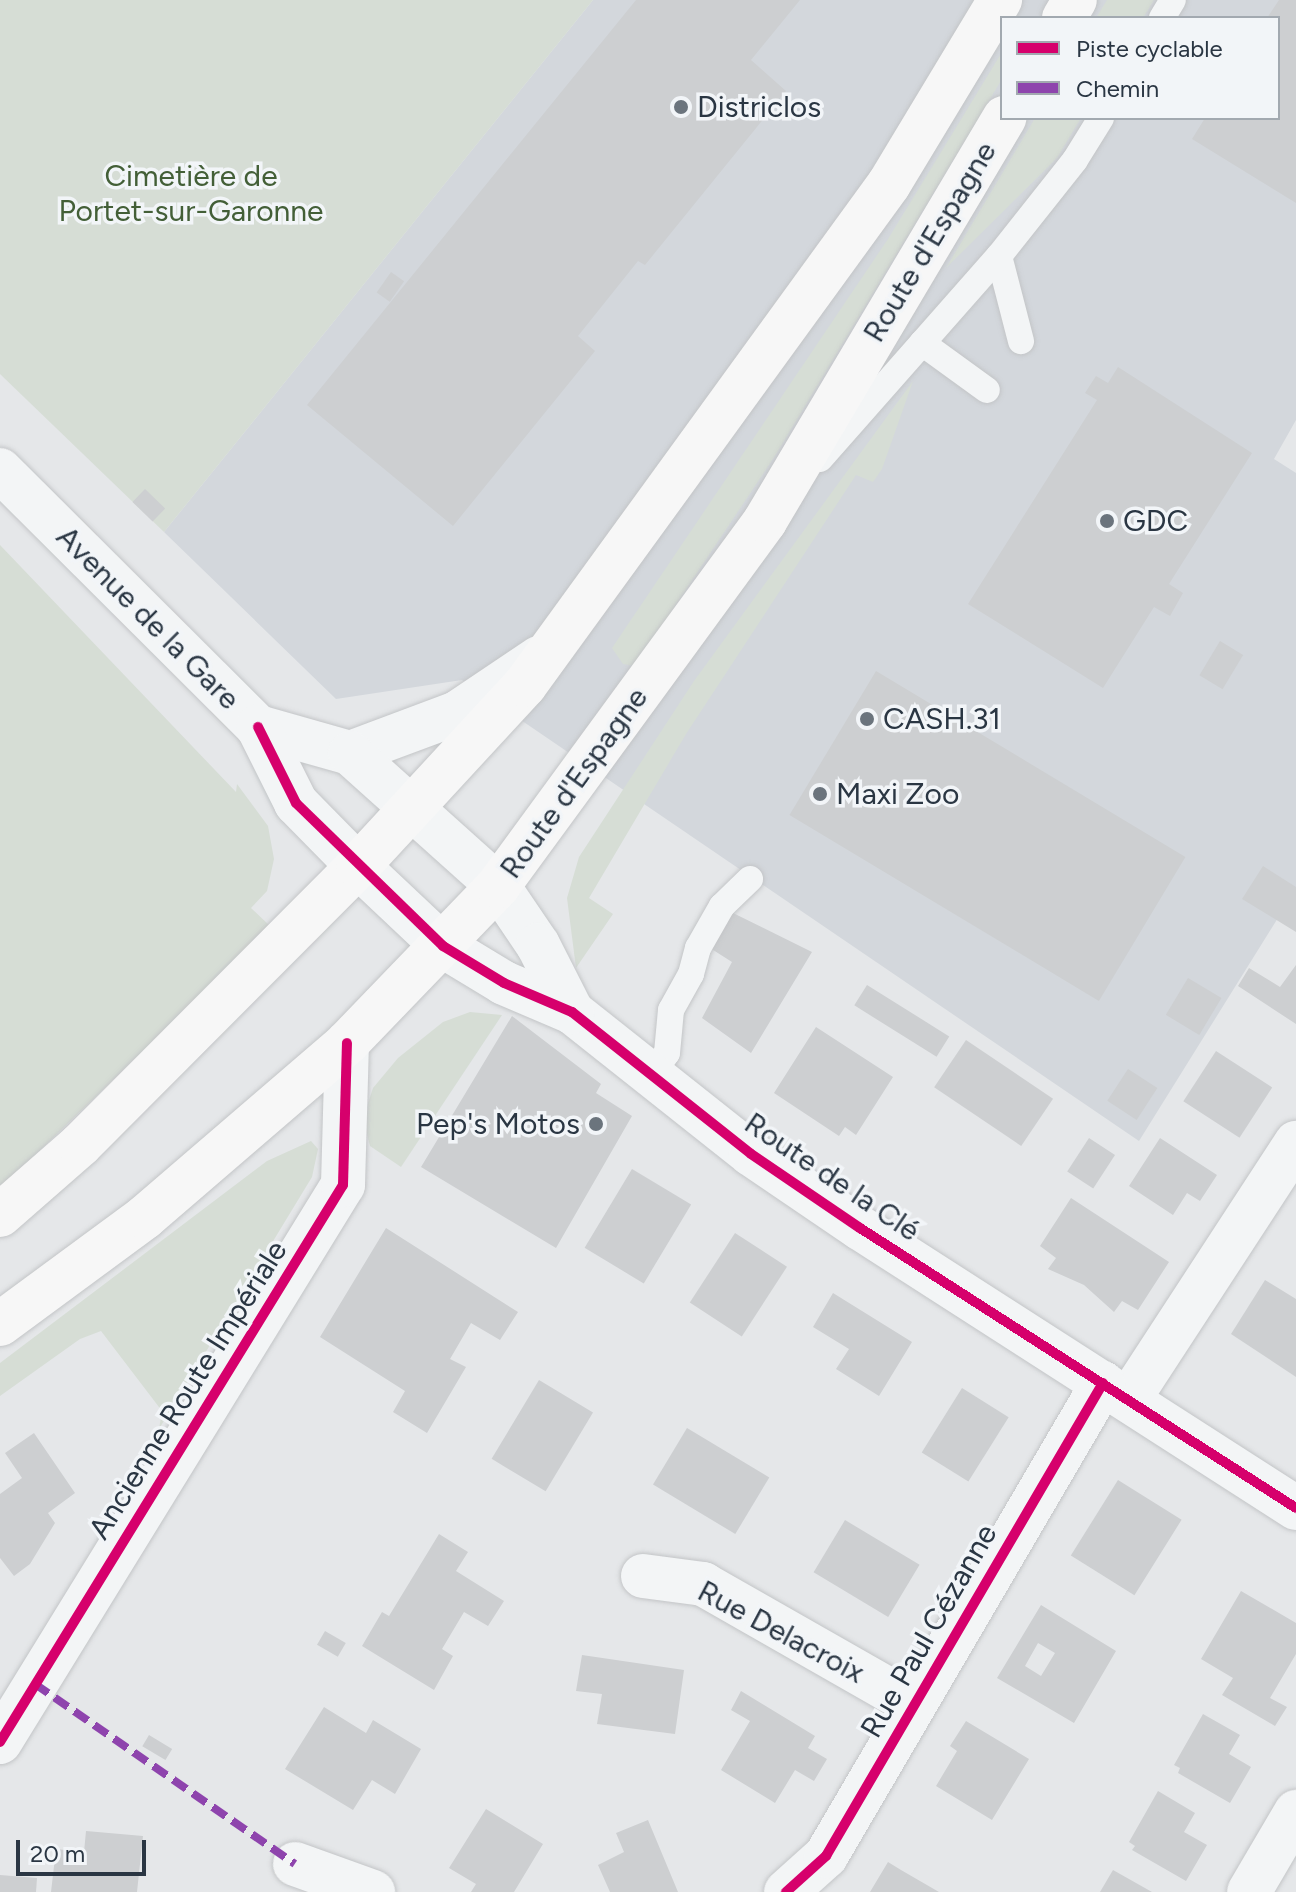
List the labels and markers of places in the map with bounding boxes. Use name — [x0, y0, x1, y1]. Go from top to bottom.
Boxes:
place label: Districlos — [697, 89, 821, 125]
marker: Districlos — [672, 98, 690, 116]
place label: GDC — [1123, 503, 1188, 539]
marker: GDC — [1098, 512, 1116, 530]
place label: CASH.31 — [883, 701, 1001, 737]
marker: CASH.31 — [858, 710, 876, 728]
place label: Maxi Zoo — [836, 776, 959, 812]
marker: Maxi Zoo — [811, 785, 829, 803]
place label: Pep's Motos — [416, 1106, 580, 1142]
marker: Pep's Motos — [587, 1115, 605, 1133]

